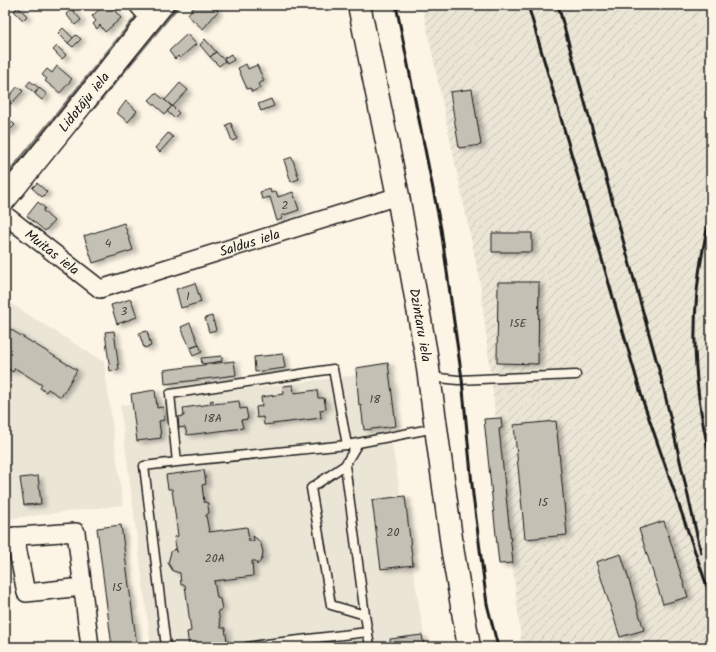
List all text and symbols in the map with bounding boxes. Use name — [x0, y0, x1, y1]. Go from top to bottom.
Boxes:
street label: Lidotāju iela — [53, 68, 116, 137]
house number: 2 — [282, 196, 289, 215]
street label: Muitas iela — [20, 224, 84, 281]
street label: Saldus iela — [217, 224, 283, 263]
house number: 4 — [105, 234, 112, 253]
house number: 1 — [186, 287, 190, 306]
street label: Dzintaru iela — [403, 287, 437, 363]
house number: 3 — [121, 302, 128, 321]
house number: 15E — [509, 314, 528, 333]
house number: 18 — [370, 390, 381, 409]
house number: 18A — [204, 409, 222, 428]
house number: 15 — [538, 493, 550, 512]
house number: 20 — [387, 523, 399, 542]
house number: 20A — [205, 549, 225, 568]
house number: 15 — [112, 578, 124, 597]

